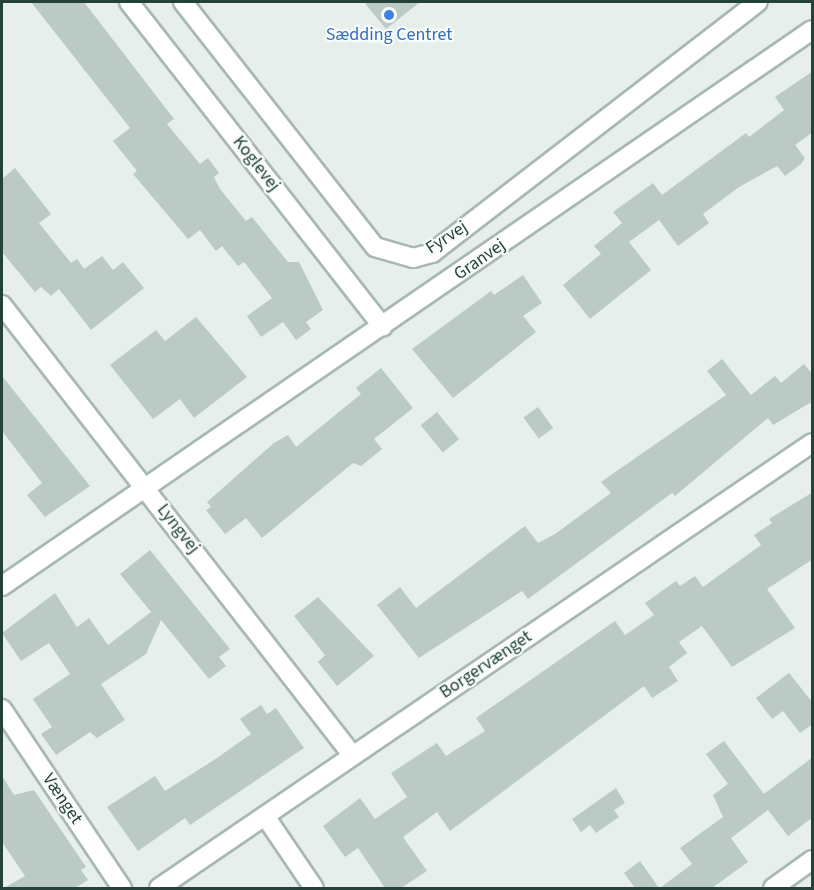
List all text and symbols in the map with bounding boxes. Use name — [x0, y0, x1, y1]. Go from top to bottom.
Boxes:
marker: Sædding Centret — [382, 8, 396, 22]
place label: Sædding Centret — [326, 24, 452, 46]
street label: Koglevej — [228, 132, 284, 196]
street label: Fyrvej — [422, 217, 472, 259]
street label: Granvej — [450, 235, 510, 285]
street label: Lyngvej — [152, 500, 204, 558]
street label: Borgervænget — [436, 626, 536, 704]
street label: Vænget — [37, 770, 87, 828]

